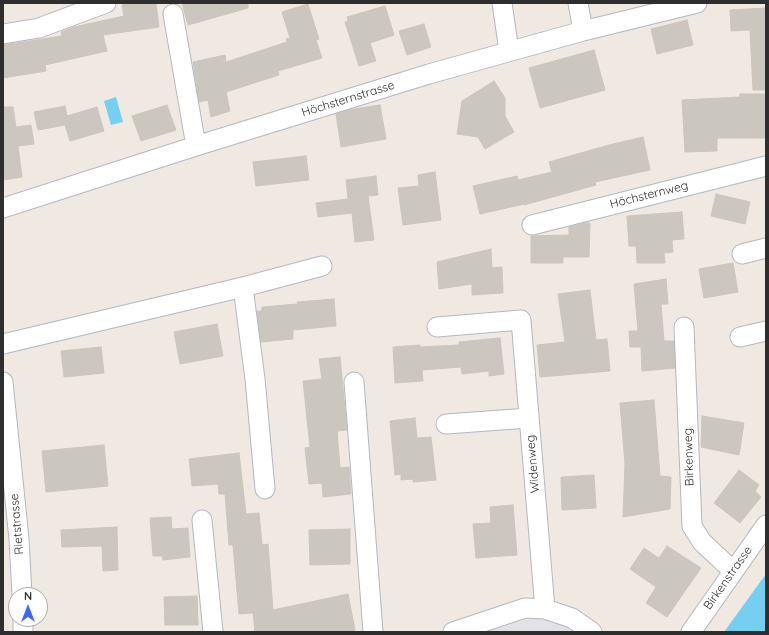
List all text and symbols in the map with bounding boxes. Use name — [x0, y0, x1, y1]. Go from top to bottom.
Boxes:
street label: Höchsternstrasse — [300, 78, 396, 120]
street label: Höchsternweg — [608, 178, 690, 212]
street label: Birkenweg — [681, 428, 697, 486]
street label: Widenweg — [523, 434, 543, 494]
street label: Rietstrasse — [7, 493, 27, 555]
street label: Birkenstrasse — [701, 543, 755, 613]
north arrow — [8, 587, 48, 627]
text: N — [24, 589, 32, 603]

